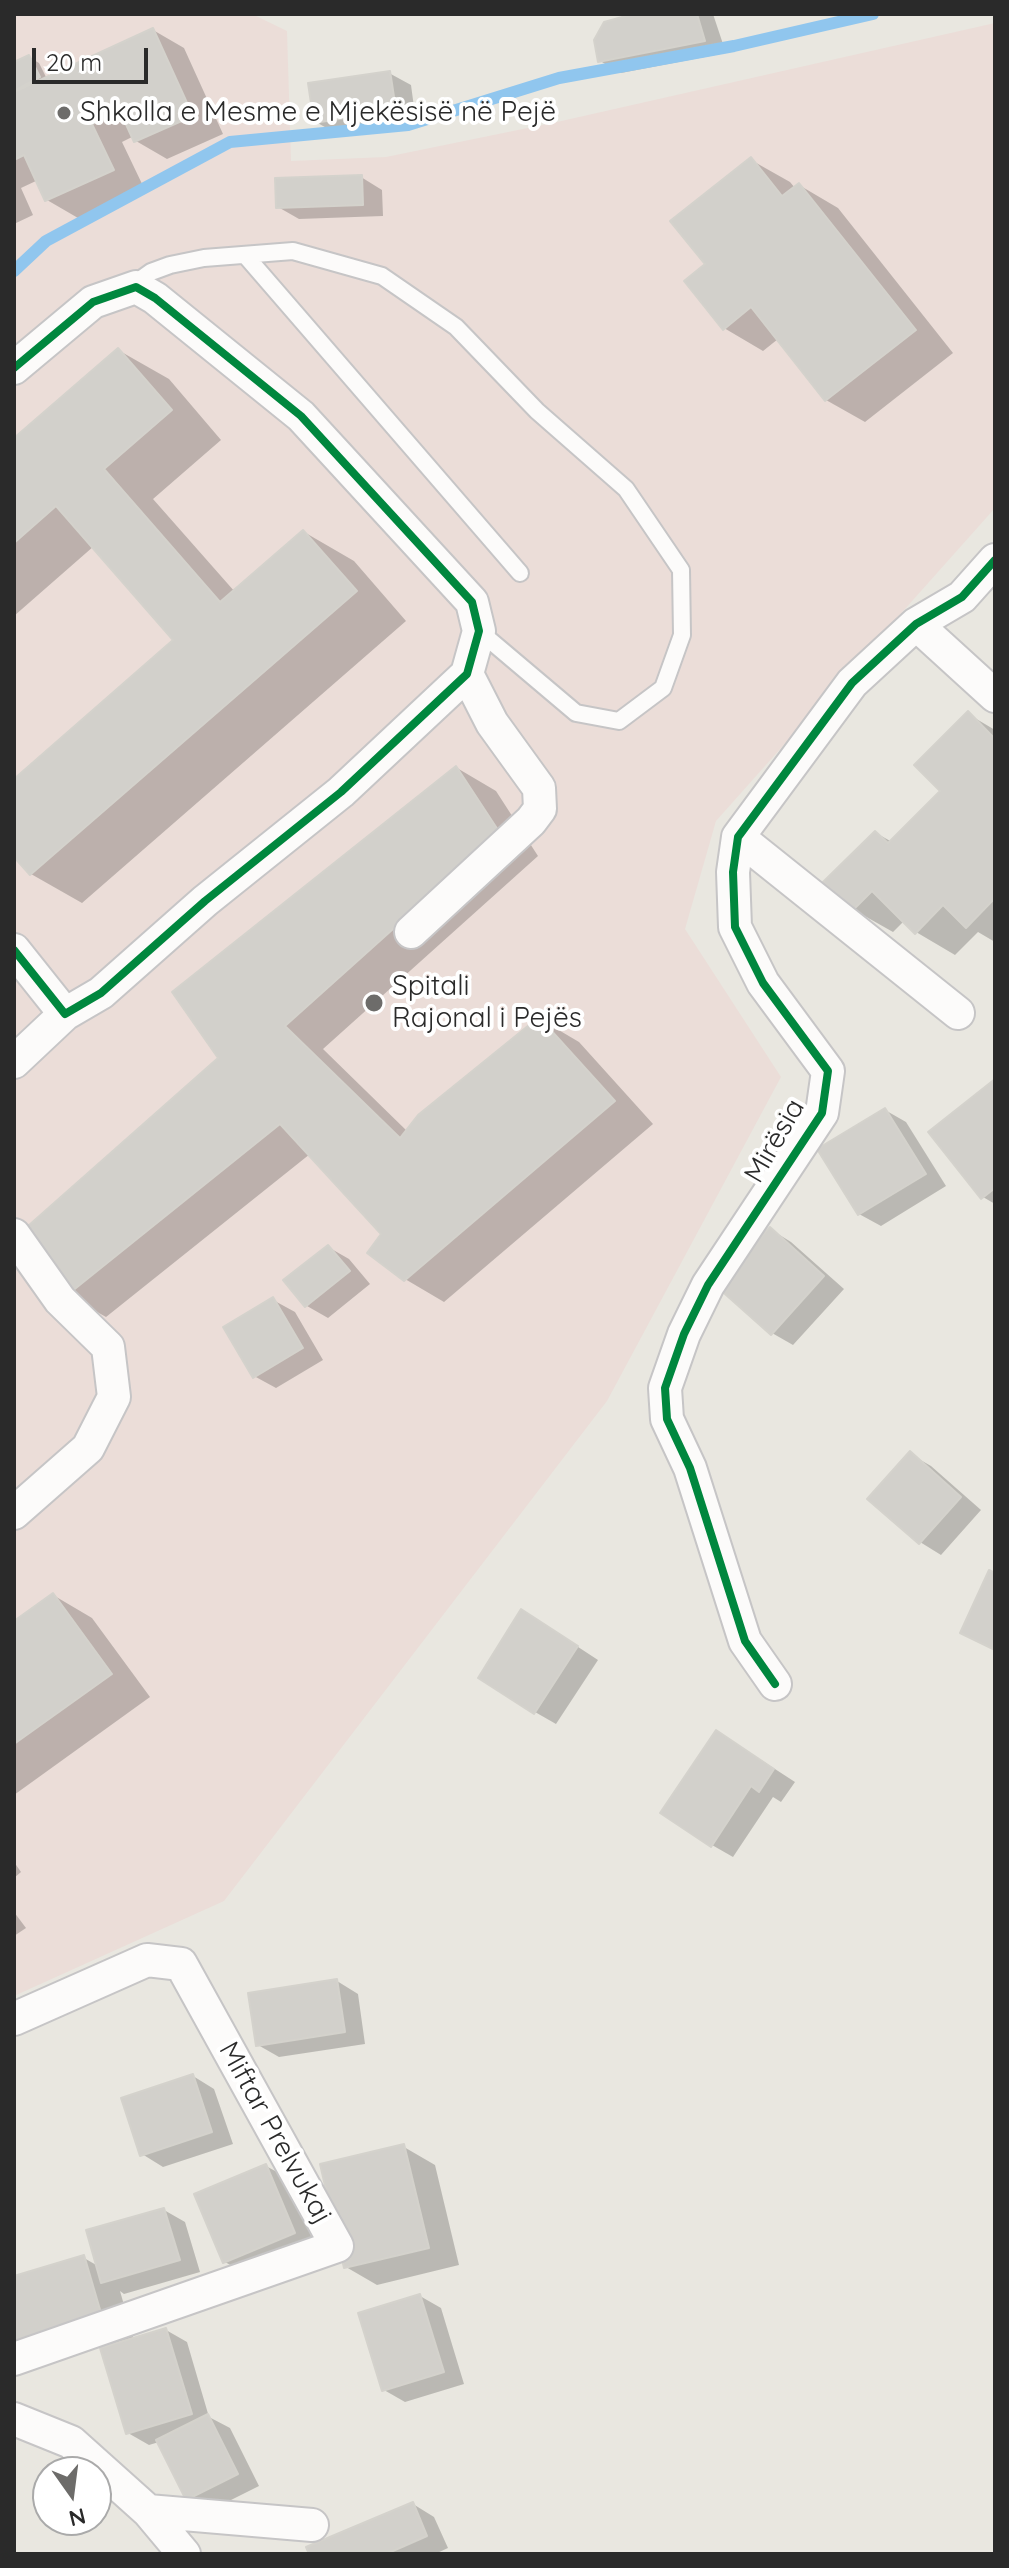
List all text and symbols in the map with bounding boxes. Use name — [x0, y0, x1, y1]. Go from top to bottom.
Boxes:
scale bar — [36, 32, 152, 82]
text: 20 m — [46, 47, 102, 77]
place label: Shkolla e Mesme e Mjekësisë në Pejë — [80, 96, 556, 130]
marker: Shkolla e Mesme e Mjekësisë në Pejë — [55, 104, 73, 122]
place label: Spitali Rajonal i Pejës — [392, 970, 582, 1036]
marker: Spitali Rajonal i Pejës — [363, 992, 385, 1014]
street label: Mirësia — [738, 1093, 812, 1189]
street label: Miftar Prelvukaj — [211, 2036, 339, 2230]
north arrow — [32, 2456, 112, 2536]
text: N — [66, 2502, 89, 2533]

